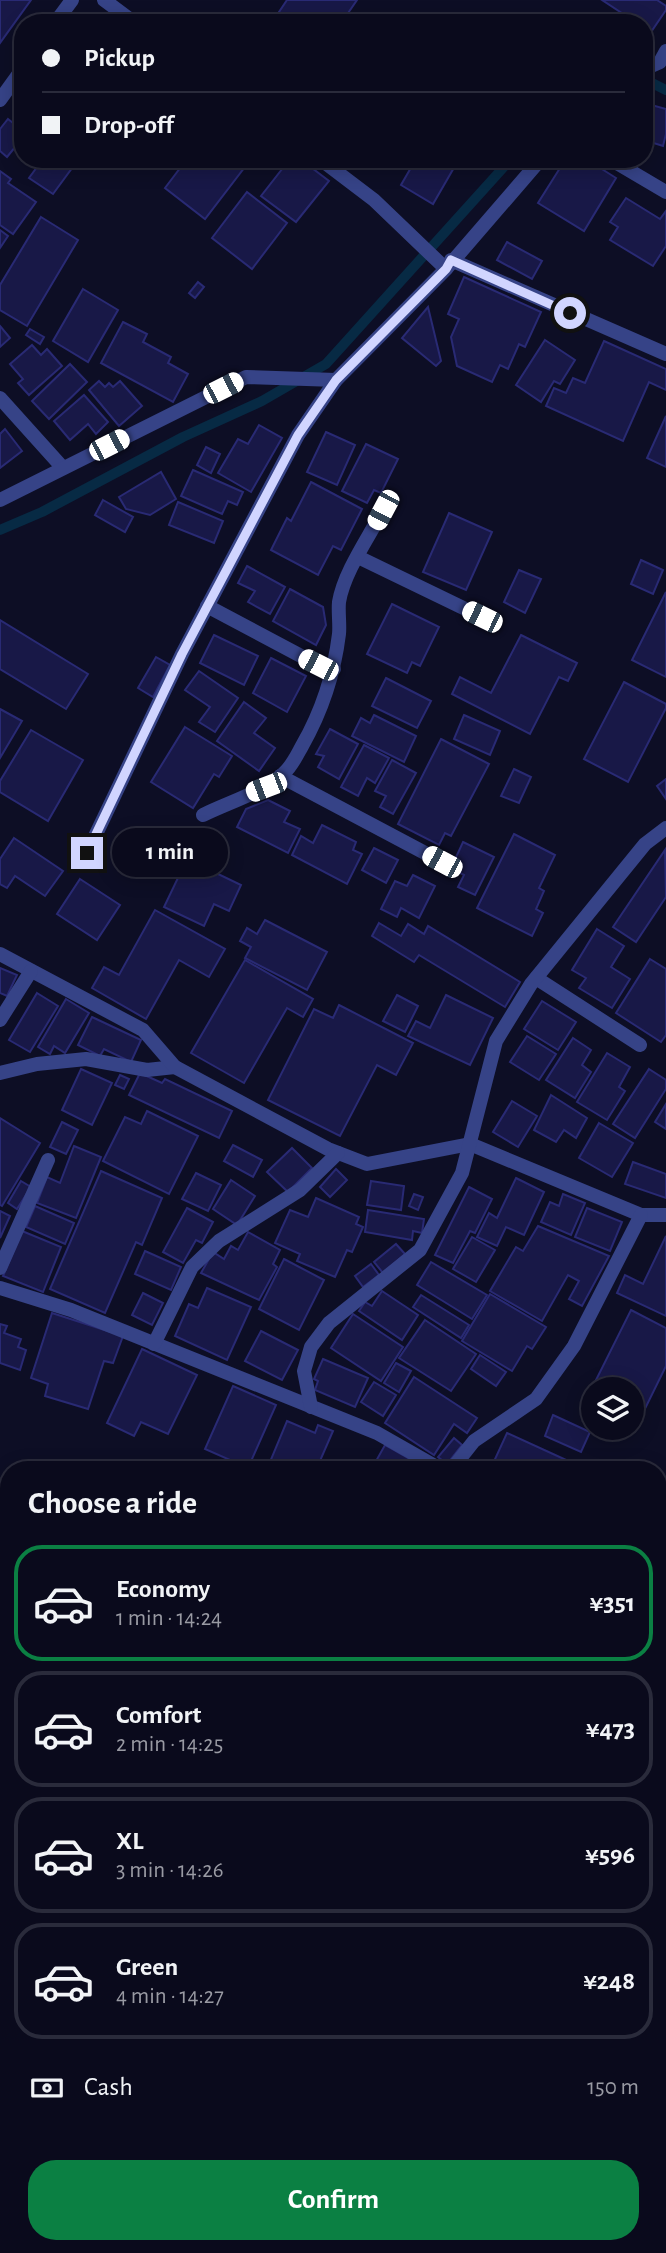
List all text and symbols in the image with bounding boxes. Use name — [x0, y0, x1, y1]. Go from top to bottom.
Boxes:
text: Pickup — [84, 45, 155, 71]
text: Drop-off — [84, 112, 173, 138]
route start — [554, 297, 586, 329]
car — [200, 369, 247, 407]
car — [86, 426, 133, 464]
car — [364, 487, 403, 533]
car — [459, 598, 506, 636]
car — [295, 646, 342, 684]
car — [243, 770, 290, 804]
callout: 1 min — [112, 828, 227, 878]
route end — [71, 837, 103, 869]
text: 1 min — [146, 841, 194, 864]
car — [419, 843, 466, 881]
map controls — [581, 1377, 644, 1440]
button: layers — [581, 1377, 644, 1440]
text: Choose a ride — [28, 1487, 197, 1519]
icon: car — [32, 1572, 95, 1635]
text: Economy — [116, 1576, 210, 1602]
text: ¥351 — [590, 1590, 635, 1616]
text: 1 min · 14:24 — [116, 1607, 222, 1630]
icon: car — [32, 1698, 95, 1761]
text: Comfort — [116, 1702, 201, 1728]
text: ¥473 — [586, 1716, 635, 1742]
text: 2 min · 14:25 — [116, 1733, 223, 1756]
icon: car — [32, 1824, 95, 1887]
text: XL — [116, 1828, 143, 1854]
text: ¥596 — [585, 1842, 635, 1868]
text: 3 min · 14:26 — [116, 1859, 223, 1882]
icon: car — [32, 1950, 95, 2013]
text: Green — [116, 1954, 178, 1980]
text: ¥248 — [583, 1968, 635, 1994]
text: 4 min · 14:27 — [116, 1985, 224, 2008]
icon: cash — [28, 2069, 66, 2107]
text: Cash — [84, 2074, 133, 2100]
text: 150 m — [587, 2076, 639, 2099]
button: Confirm — [28, 2160, 639, 2240]

